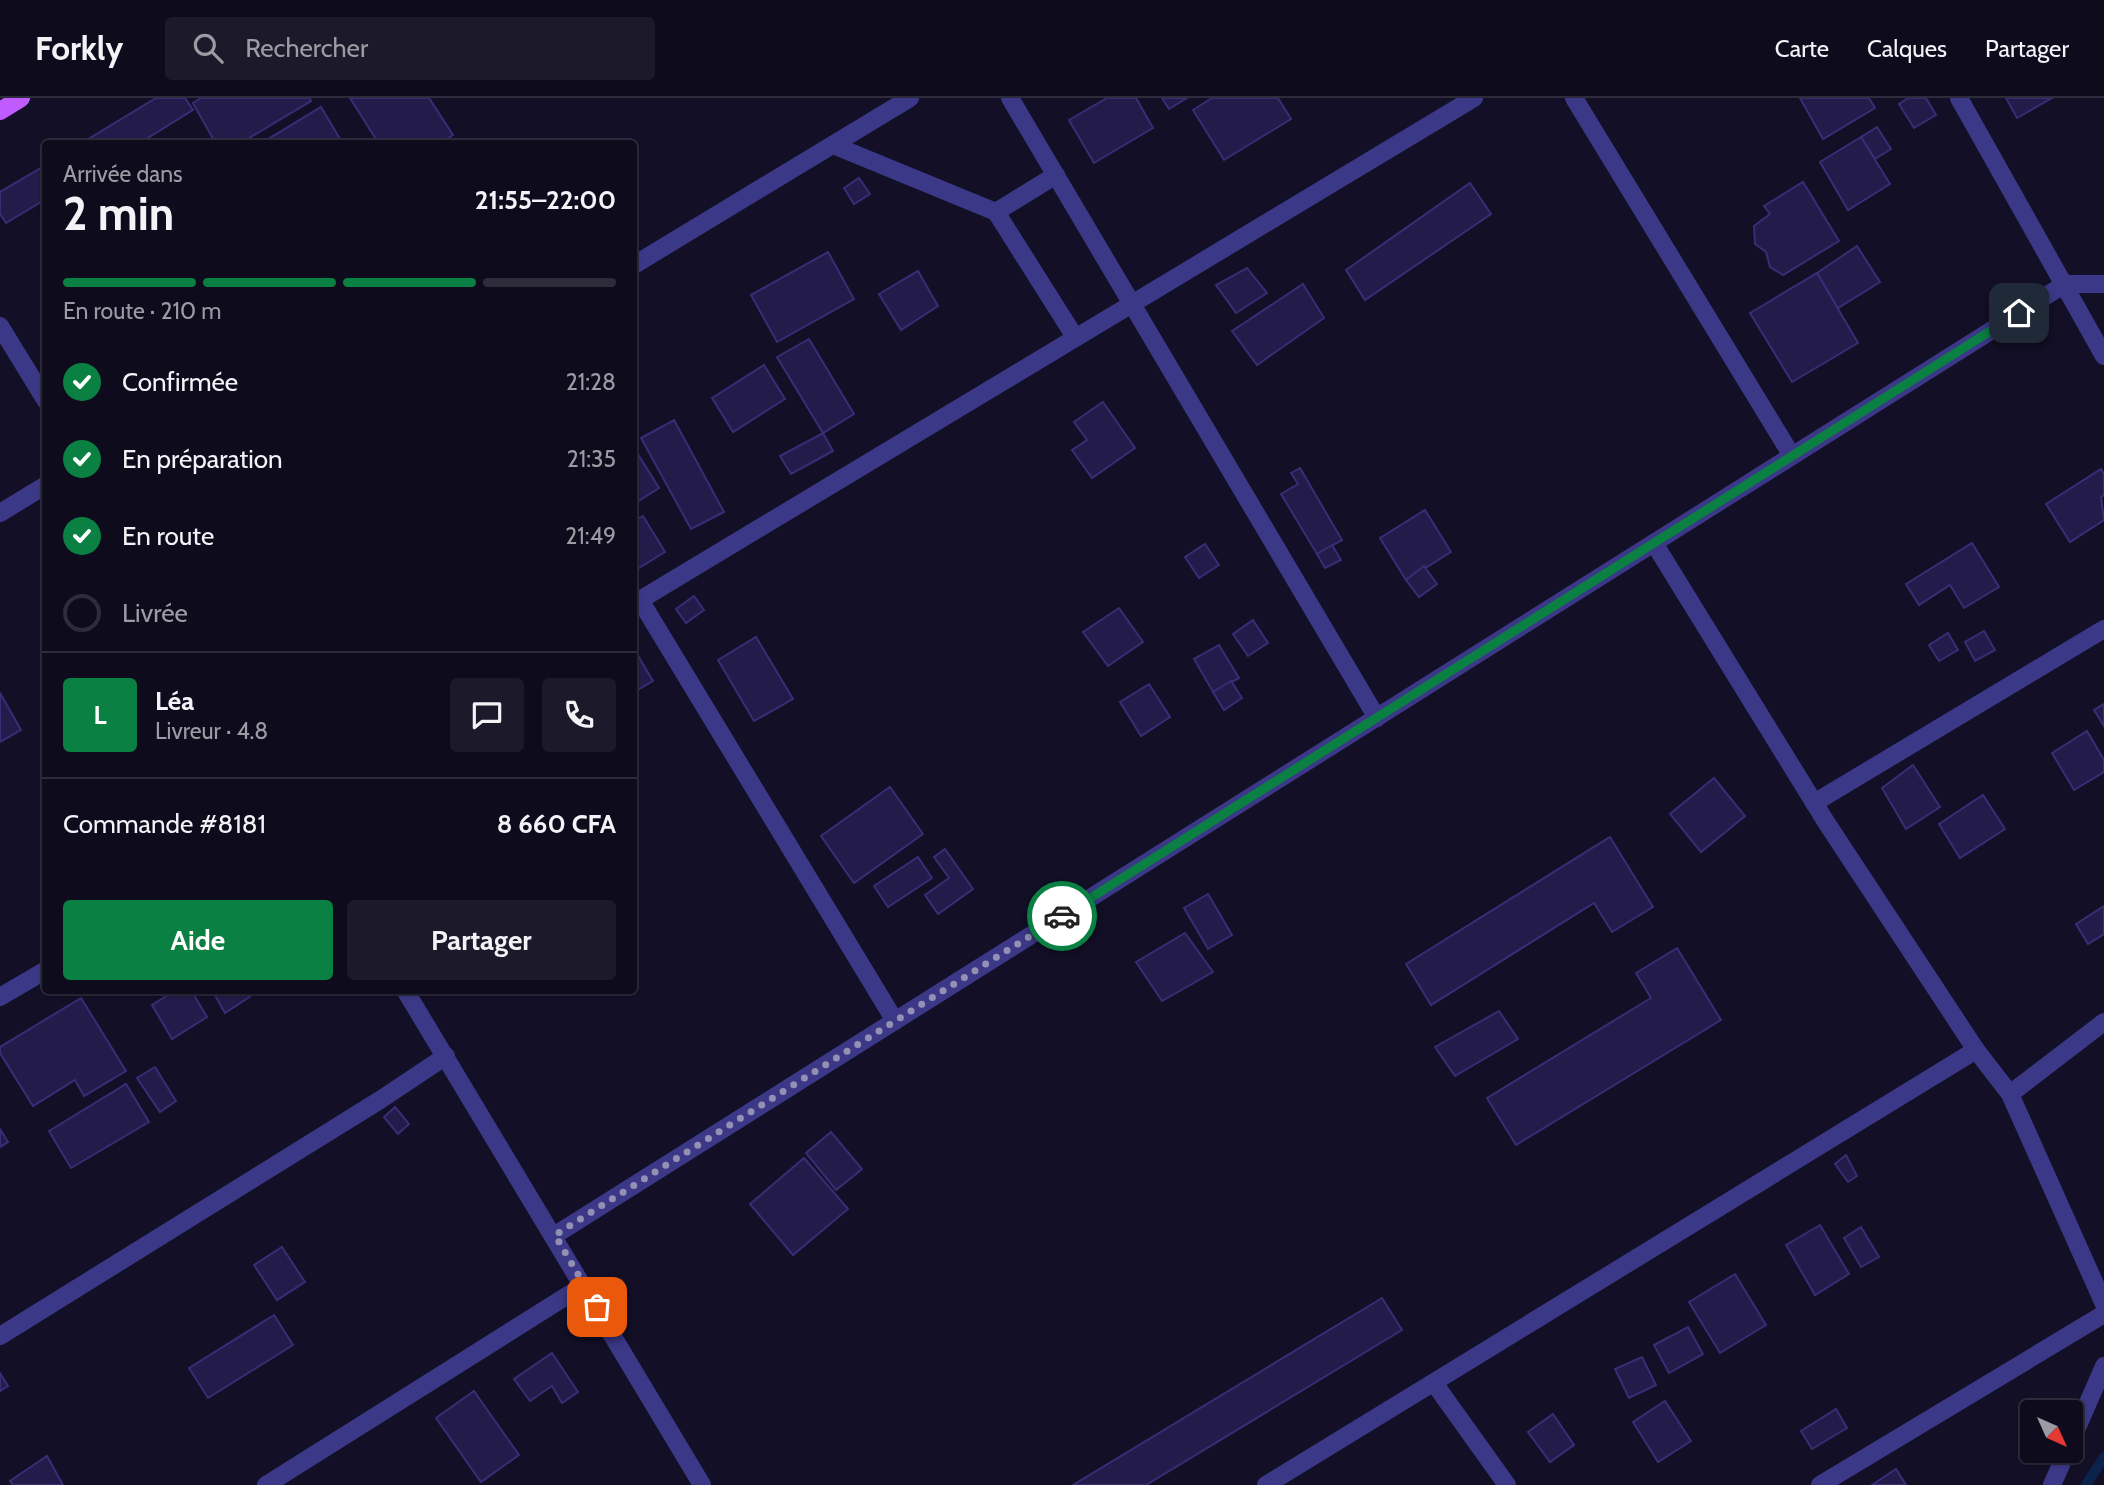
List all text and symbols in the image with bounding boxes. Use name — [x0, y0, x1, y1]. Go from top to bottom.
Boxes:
search box — [165, 17, 655, 80]
text: Forkly — [35, 28, 123, 68]
icon: search — [189, 29, 227, 67]
text: Rechercher — [245, 32, 368, 64]
text: Carte — [1775, 34, 1829, 63]
text: Calques — [1867, 34, 1947, 63]
text: Partager — [1985, 34, 2069, 63]
text: Arrivée dans — [63, 160, 183, 188]
text: 21:55–22:00 — [475, 184, 616, 216]
text: 2 min — [63, 186, 174, 242]
pin — [1989, 283, 2049, 343]
icon: home — [2000, 294, 2038, 332]
text: En route · 210 m — [63, 297, 221, 325]
icon: check — [63, 363, 101, 401]
text: Confirmée — [122, 366, 238, 398]
text: 21:28 — [566, 368, 616, 396]
icon: check — [63, 440, 101, 478]
text: En préparation — [122, 443, 283, 475]
text: 21:35 — [567, 445, 616, 473]
icon: check — [63, 517, 101, 555]
text: En route — [122, 520, 214, 552]
text: 21:49 — [565, 522, 616, 550]
text: Livrée — [122, 597, 188, 629]
button: chat — [450, 678, 524, 752]
button: phone — [542, 678, 616, 752]
text: Léa — [155, 685, 194, 717]
text: L — [93, 699, 107, 731]
text: Livreur · 4.8 — [155, 717, 268, 745]
text: Commande #8181 — [63, 808, 266, 840]
text: 8 660 CFA — [497, 808, 616, 840]
courier — [1027, 881, 1097, 951]
icon: car — [1043, 897, 1081, 935]
button: Aide — [63, 900, 333, 980]
button: Partager — [347, 900, 616, 980]
pin — [567, 1277, 627, 1337]
icon: bag — [578, 1288, 616, 1326]
north arrow — [2020, 1400, 2082, 1463]
map controls — [2020, 1400, 2083, 1463]

